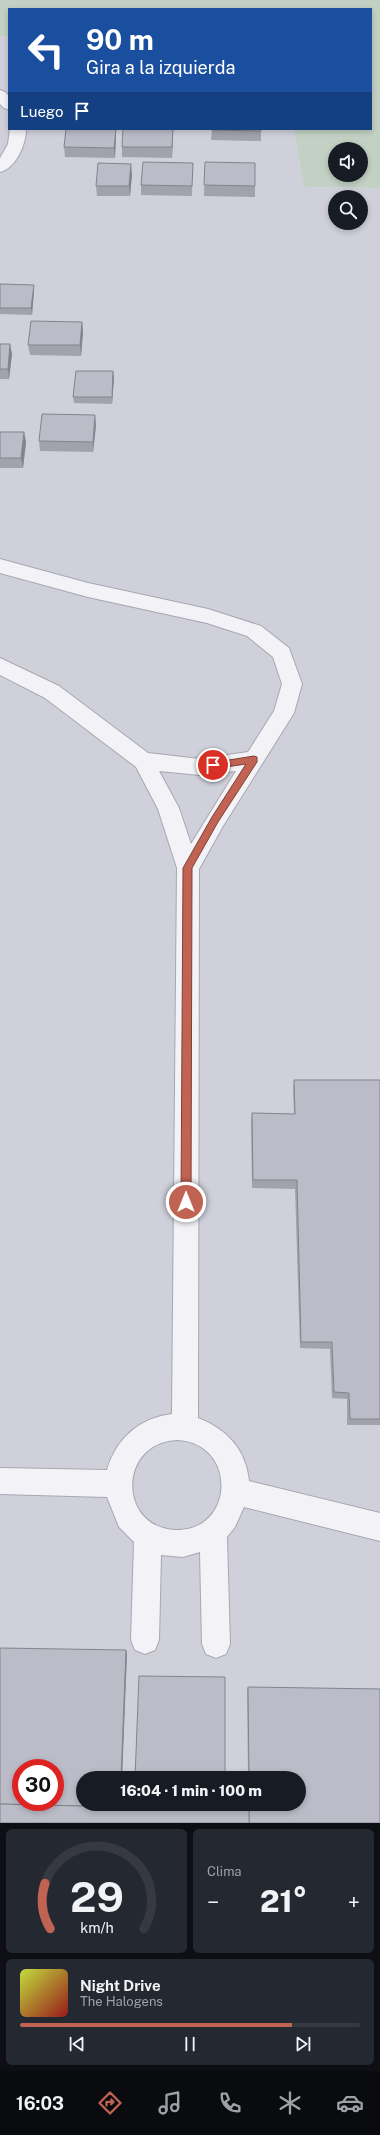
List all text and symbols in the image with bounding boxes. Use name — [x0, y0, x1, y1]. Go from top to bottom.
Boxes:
text: 90 m — [86, 23, 154, 56]
icon: left — [20, 24, 72, 76]
text: Gira a la izquierda — [86, 57, 235, 78]
icon: arrive — [71, 100, 93, 122]
text: Luego — [20, 103, 63, 120]
map controls — [328, 142, 368, 230]
button: sound — [328, 142, 368, 182]
button: search — [328, 190, 368, 230]
pin — [196, 748, 230, 782]
icon: arrive — [202, 754, 224, 776]
position arrow — [165, 1181, 207, 1223]
speed limit sign: 30 — [12, 1759, 64, 1811]
text: 16:04 · 1 min · 100 m — [120, 1782, 262, 1799]
text: Clima — [207, 1864, 242, 1879]
text: 29 — [70, 1872, 123, 1921]
text: 21° — [260, 1883, 307, 1919]
text: − — [207, 1889, 219, 1915]
text: + — [348, 1889, 360, 1915]
text: km/h — [80, 1919, 113, 1936]
text: Night Drive — [80, 1977, 161, 1994]
text: The Halogens — [80, 1994, 163, 2009]
icon: previous — [66, 2033, 88, 2055]
icon: pause — [179, 2033, 201, 2055]
icon: next — [292, 2033, 314, 2055]
icon: directions — [96, 2089, 124, 2117]
icon: music — [156, 2089, 184, 2117]
icon: phone — [216, 2089, 244, 2117]
icon: climate — [276, 2089, 304, 2117]
icon: car — [336, 2089, 364, 2117]
text: 16:03 — [16, 2093, 64, 2114]

